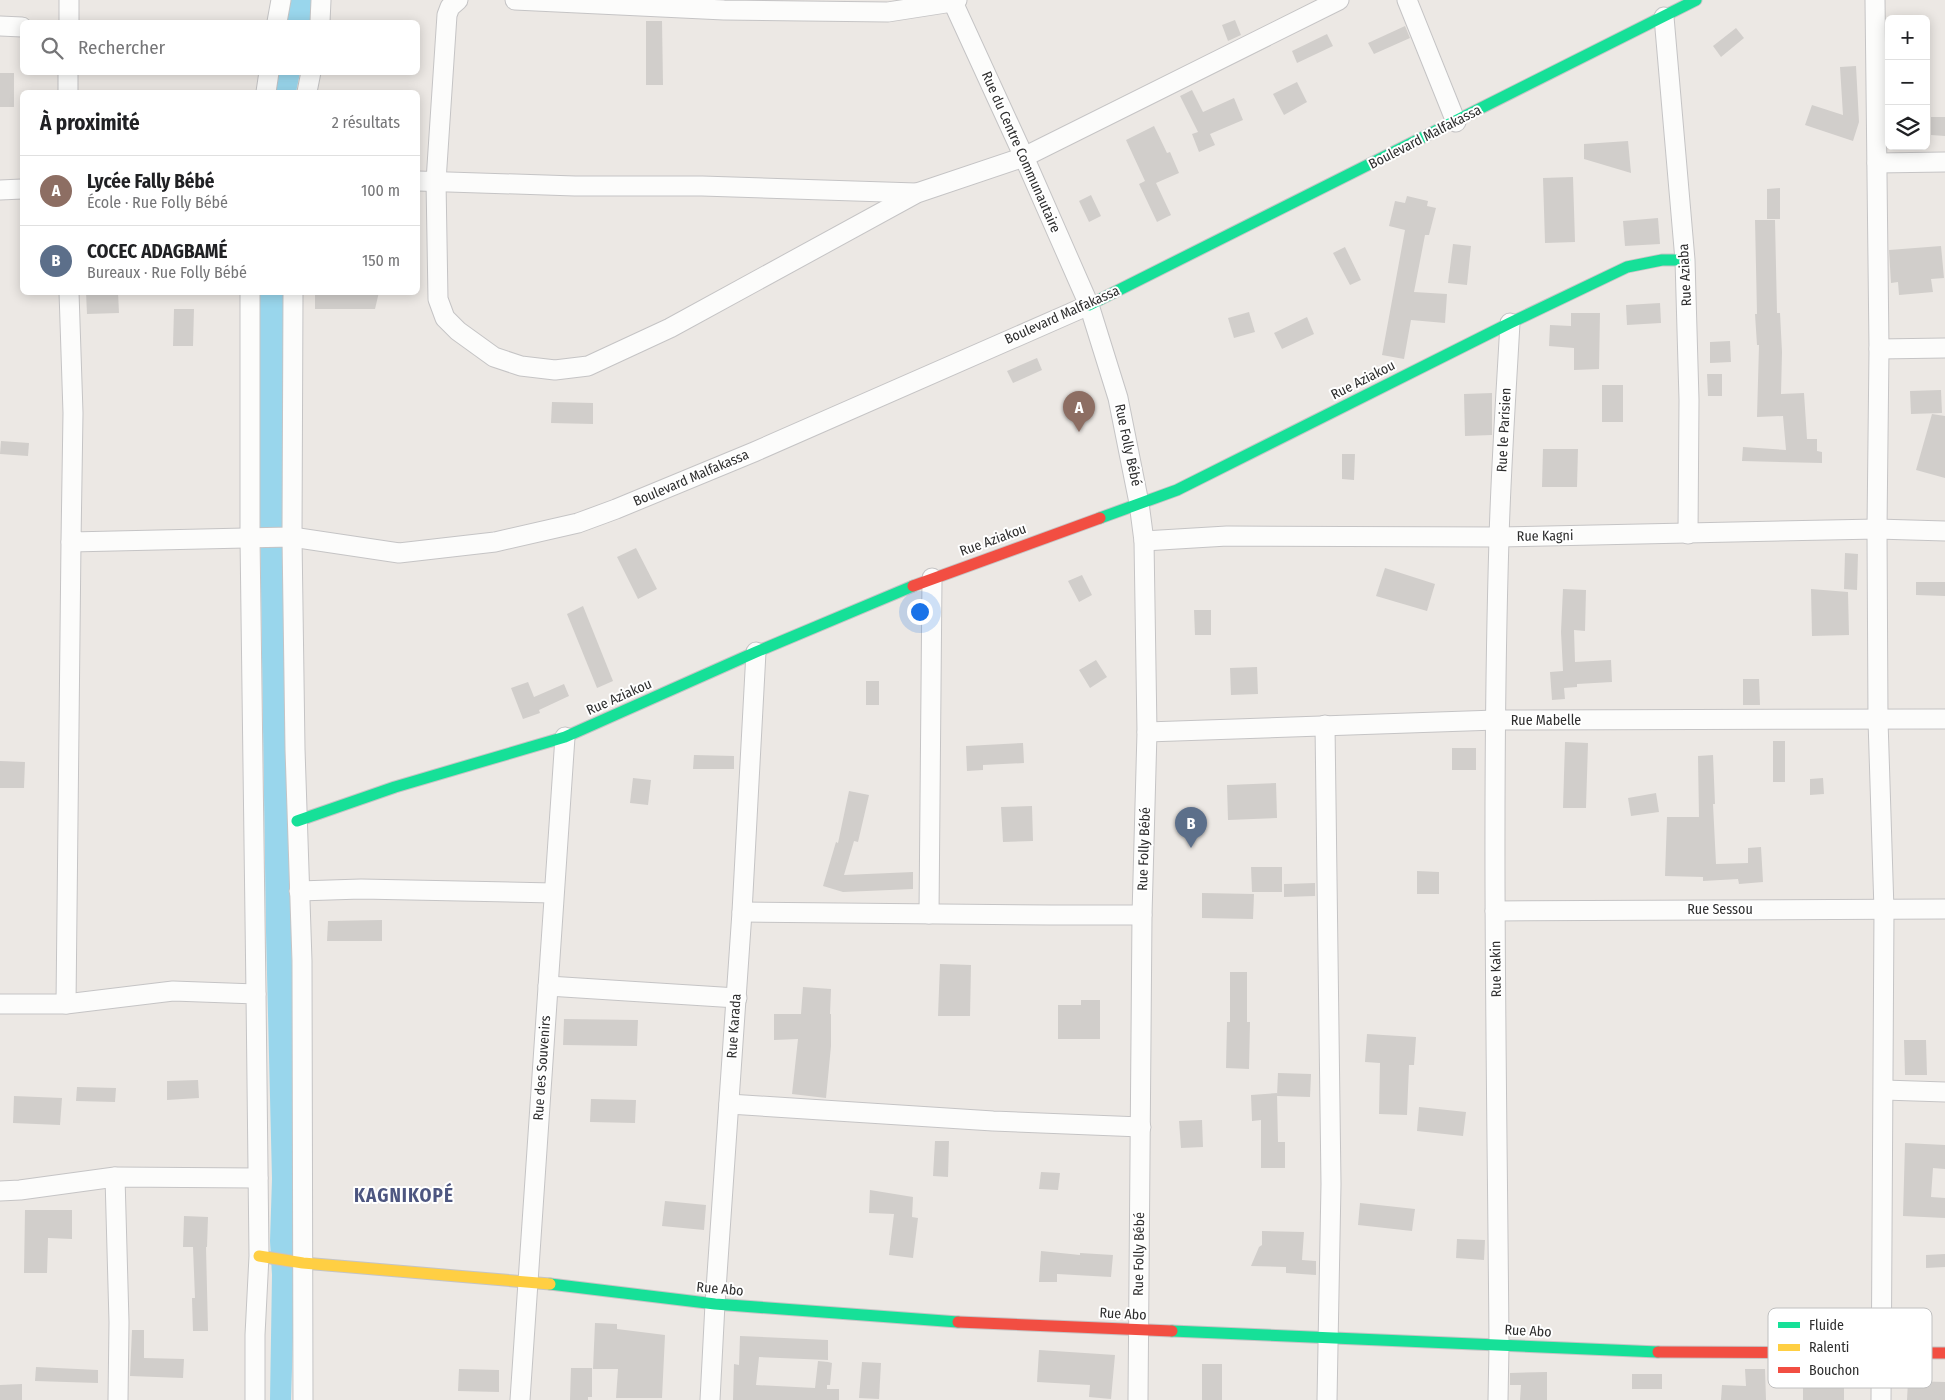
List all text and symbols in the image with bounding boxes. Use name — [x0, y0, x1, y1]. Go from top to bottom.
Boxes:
map controls — [1885, 15, 1930, 150]
button: + — [1885, 15, 1930, 60]
search box — [20, 20, 420, 75]
icon: search — [38, 34, 66, 62]
text: Rechercher — [78, 36, 165, 59]
button: − — [1885, 60, 1930, 105]
street label: Rue du Centre Communautaire — [978, 69, 1064, 235]
street label: Boulevard Malfakassa — [1366, 101, 1484, 173]
button: layers — [1885, 105, 1930, 150]
text: À proximité — [40, 110, 140, 136]
text: 2 résultats — [332, 113, 400, 132]
text: Lycée Fally Bébé — [87, 170, 214, 193]
text: A — [52, 181, 60, 200]
text: 100 m — [361, 181, 400, 200]
text: École · Rue Folly Bébé — [87, 193, 228, 212]
text: COCEC ADAGBAMÉ — [87, 240, 227, 263]
street label: Rue Aziaba — [1675, 243, 1695, 307]
text: B — [52, 251, 60, 270]
text: 150 m — [362, 251, 400, 270]
text: Bureaux · Rue Folly Bébé — [87, 263, 247, 282]
street label: Boulevard Malfakassa — [1002, 282, 1122, 348]
street label: Rue Aziakou — [1328, 357, 1398, 403]
street label: Rue le Parisien — [1493, 387, 1515, 473]
pin: A — [1063, 391, 1095, 432]
street label: Rue Folly Bébé — [1111, 402, 1145, 488]
street label: Boulevard Malfakassa — [631, 446, 751, 510]
street label: Rue Aziakou — [957, 520, 1029, 560]
street label: Rue Kagni — [1517, 527, 1573, 545]
your location — [907, 599, 933, 625]
street label: Rue Aziakou — [584, 675, 654, 719]
street label: Rue Mabelle — [1511, 712, 1581, 729]
street label: Rue Folly Bébé — [1134, 807, 1154, 891]
pin: B — [1175, 807, 1207, 848]
street label: Rue Sessou — [1687, 901, 1753, 918]
street label: Rue Kakin — [1487, 940, 1505, 998]
street label: Rue Karada — [723, 993, 745, 1059]
street label: Rue des Souvenirs — [530, 1015, 554, 1121]
district label: KAGNIKOPÉ — [354, 1182, 454, 1207]
street label: Rue Folly Bébé — [1130, 1212, 1148, 1296]
street label: Rue Abo — [696, 1278, 744, 1300]
street label: Rue Abo — [1099, 1304, 1147, 1324]
legend — [1768, 1308, 1932, 1388]
text: Fluide — [1809, 1317, 1844, 1334]
street label: Rue Abo — [1504, 1321, 1552, 1341]
text: Ralenti — [1809, 1339, 1849, 1356]
text: Bouchon — [1809, 1362, 1859, 1379]

